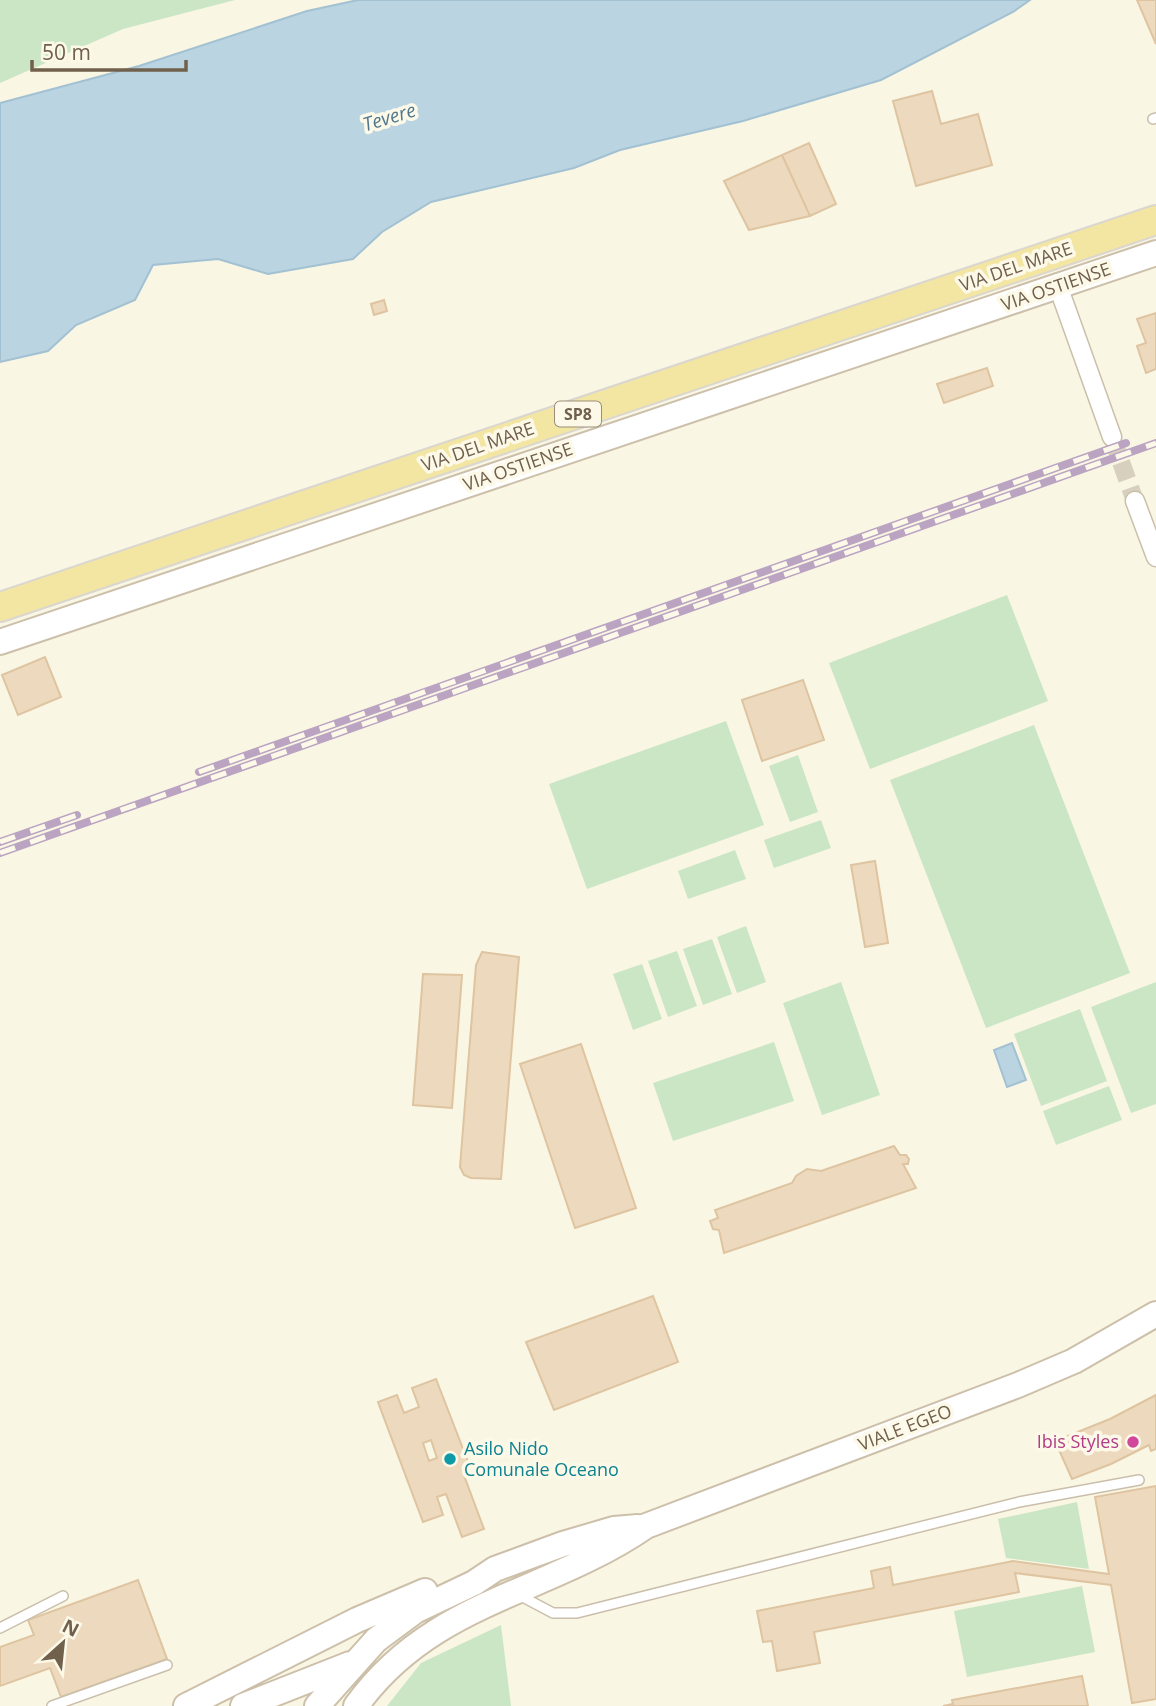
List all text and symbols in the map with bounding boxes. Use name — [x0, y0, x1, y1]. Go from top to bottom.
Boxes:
scale bar — [32, 28, 186, 72]
text: 50 m — [42, 38, 91, 66]
water label: Tevere — [359, 97, 419, 137]
street label: VIA DEL MARE — [956, 236, 1075, 297]
street label: VIA OSTIENSE — [998, 256, 1114, 316]
road number: SP8 — [555, 402, 601, 426]
street label: VIA DEL MARE — [418, 416, 537, 477]
street label: VIA OSTIENSE — [460, 436, 576, 496]
street label: VIALE EGEO — [854, 1398, 955, 1456]
place label: Ibis Styles — [1037, 1429, 1119, 1453]
marker: Ibis Styles — [1125, 1434, 1141, 1450]
place label: Asilo Nido Comunale Oceano — [464, 1436, 619, 1481]
marker: Asilo Nido Comunale Oceano — [442, 1451, 458, 1467]
north arrow — [28, 1608, 98, 1678]
text: N — [58, 1613, 84, 1643]

